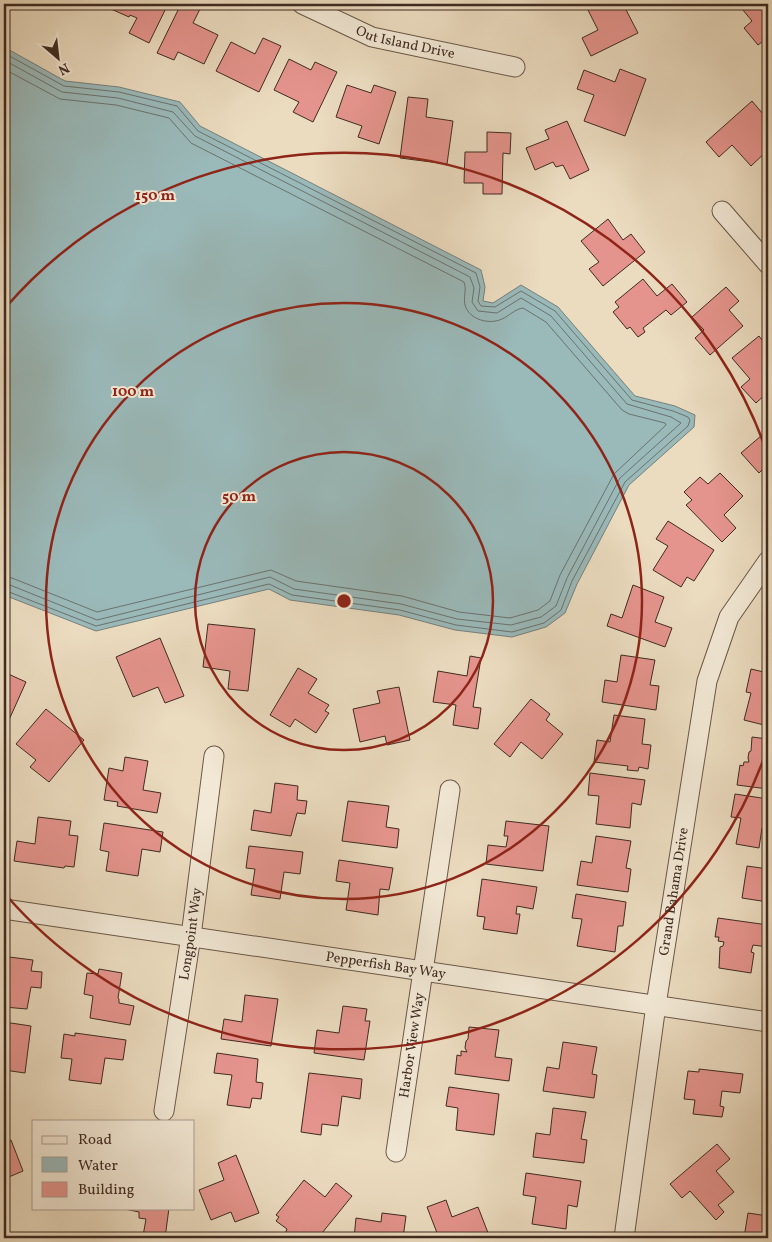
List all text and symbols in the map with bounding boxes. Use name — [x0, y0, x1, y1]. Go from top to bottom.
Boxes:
street label: Out Island Drive — [353, 21, 457, 64]
north arrow — [32, 32, 82, 82]
text: N — [54, 57, 72, 79]
text: 150 m — [135, 186, 175, 207]
text: 100 m — [112, 382, 155, 403]
text: 50 m — [222, 487, 256, 508]
centre of rings — [335, 592, 353, 610]
street label: Grand Bahama Drive — [654, 826, 693, 957]
street label: Longpoint Way — [175, 886, 207, 982]
street label: Pepperfish Bay Way — [325, 947, 448, 984]
street label: Harbor View Way — [395, 991, 429, 1099]
legend — [32, 1120, 195, 1210]
text: Road — [78, 1130, 112, 1151]
text: Water — [78, 1156, 118, 1177]
text: Building — [78, 1180, 135, 1201]

